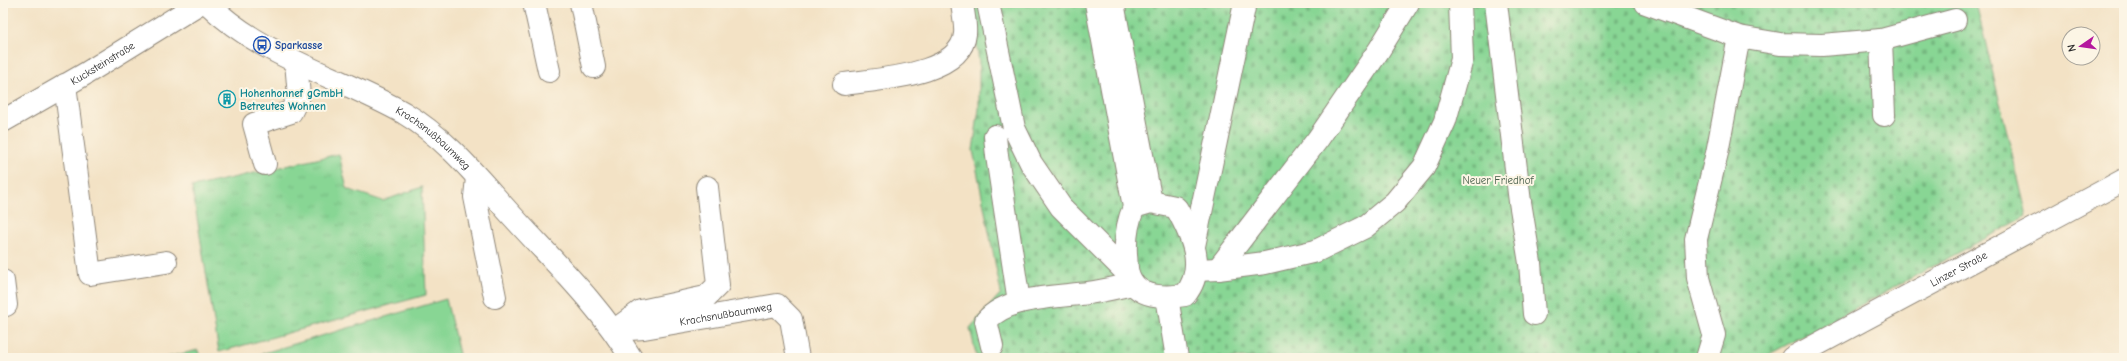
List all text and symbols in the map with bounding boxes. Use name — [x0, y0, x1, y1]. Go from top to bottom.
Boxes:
north arrow — [2061, 26, 2101, 66]
bus stop icon: Sparkasse — [252, 35, 272, 55]
street label: Kucksteinstraße — [68, 38, 137, 88]
place label: Sparkasse — [275, 39, 323, 52]
text: N — [2065, 43, 2079, 53]
place label: Hohenhonnef gGmbH Betreutes Wohnen — [240, 87, 343, 113]
building icon: Hohenhonnef gGmbH Betreutes Wohnen — [217, 89, 237, 109]
street label: Krachsnußbaumweg — [394, 103, 473, 172]
park label: Neuer Friedhof — [1462, 174, 1535, 187]
street label: Linzer Straße — [1928, 248, 1990, 289]
street label: Krachsnußbaumweg — [679, 300, 773, 328]

